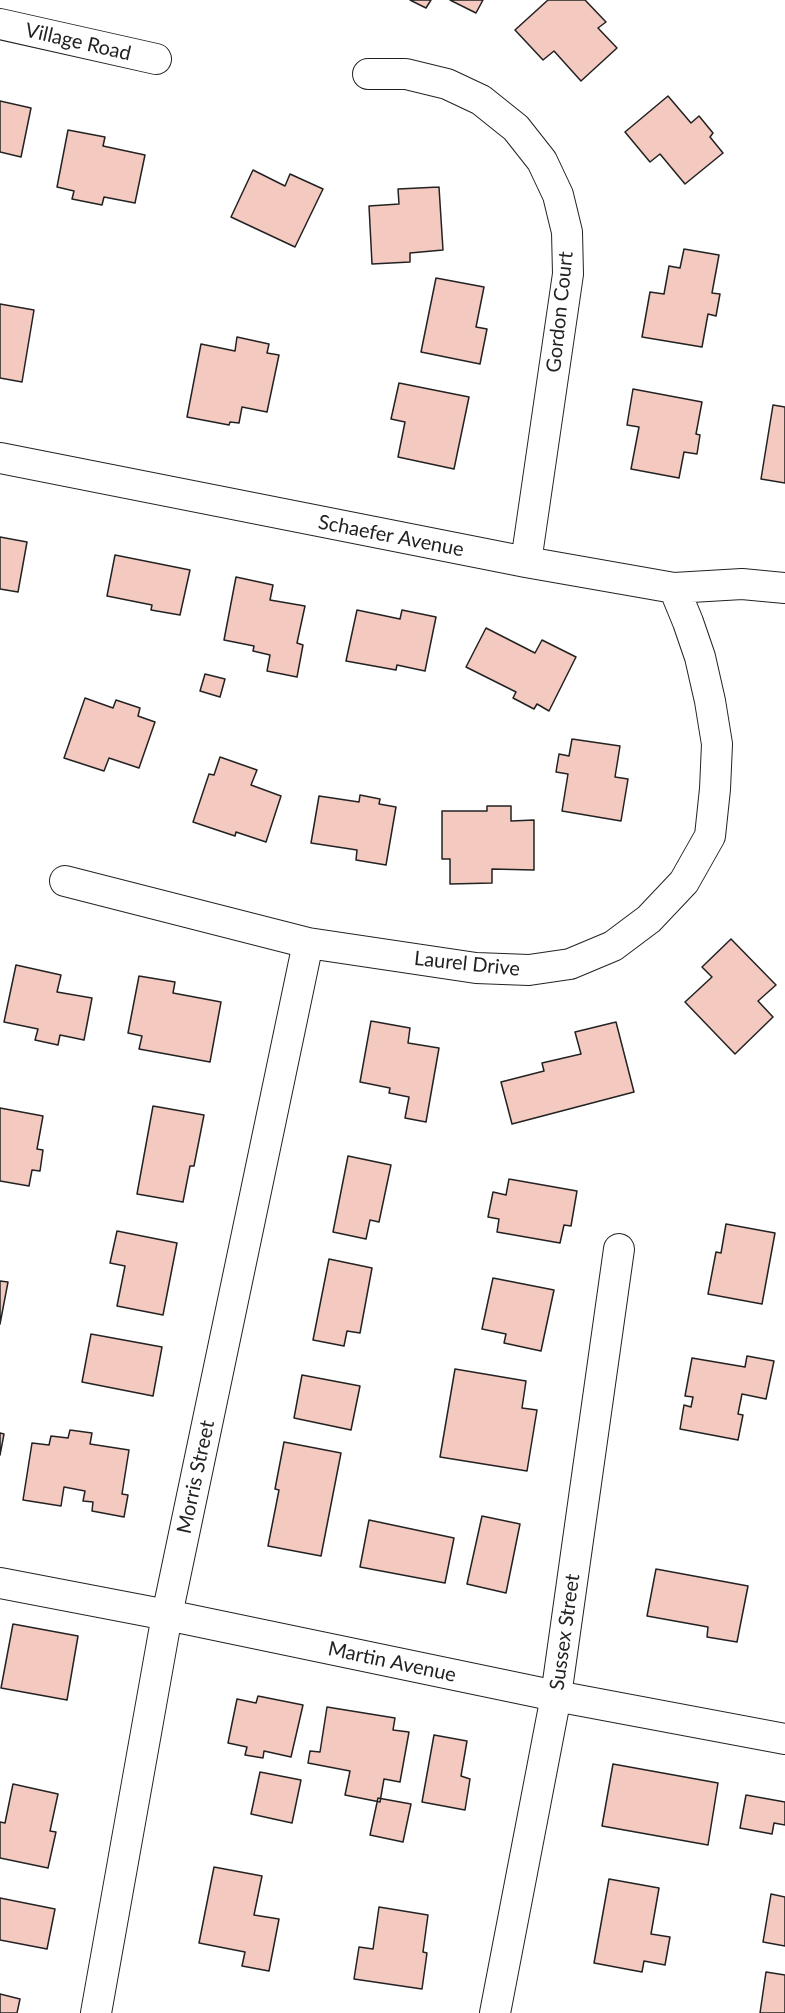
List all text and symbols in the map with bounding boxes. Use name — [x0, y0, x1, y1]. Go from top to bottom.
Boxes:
street label: Village Road — [23, 18, 133, 66]
street label: Gordon Court — [542, 250, 578, 374]
street label: Schaefer Avenue — [316, 510, 466, 562]
street label: Laurel Drive — [413, 947, 521, 981]
street label: Morris Street — [172, 1418, 220, 1536]
street label: Sussex Street — [545, 1572, 585, 1692]
street label: Martin Avenue — [326, 1637, 458, 1687]

